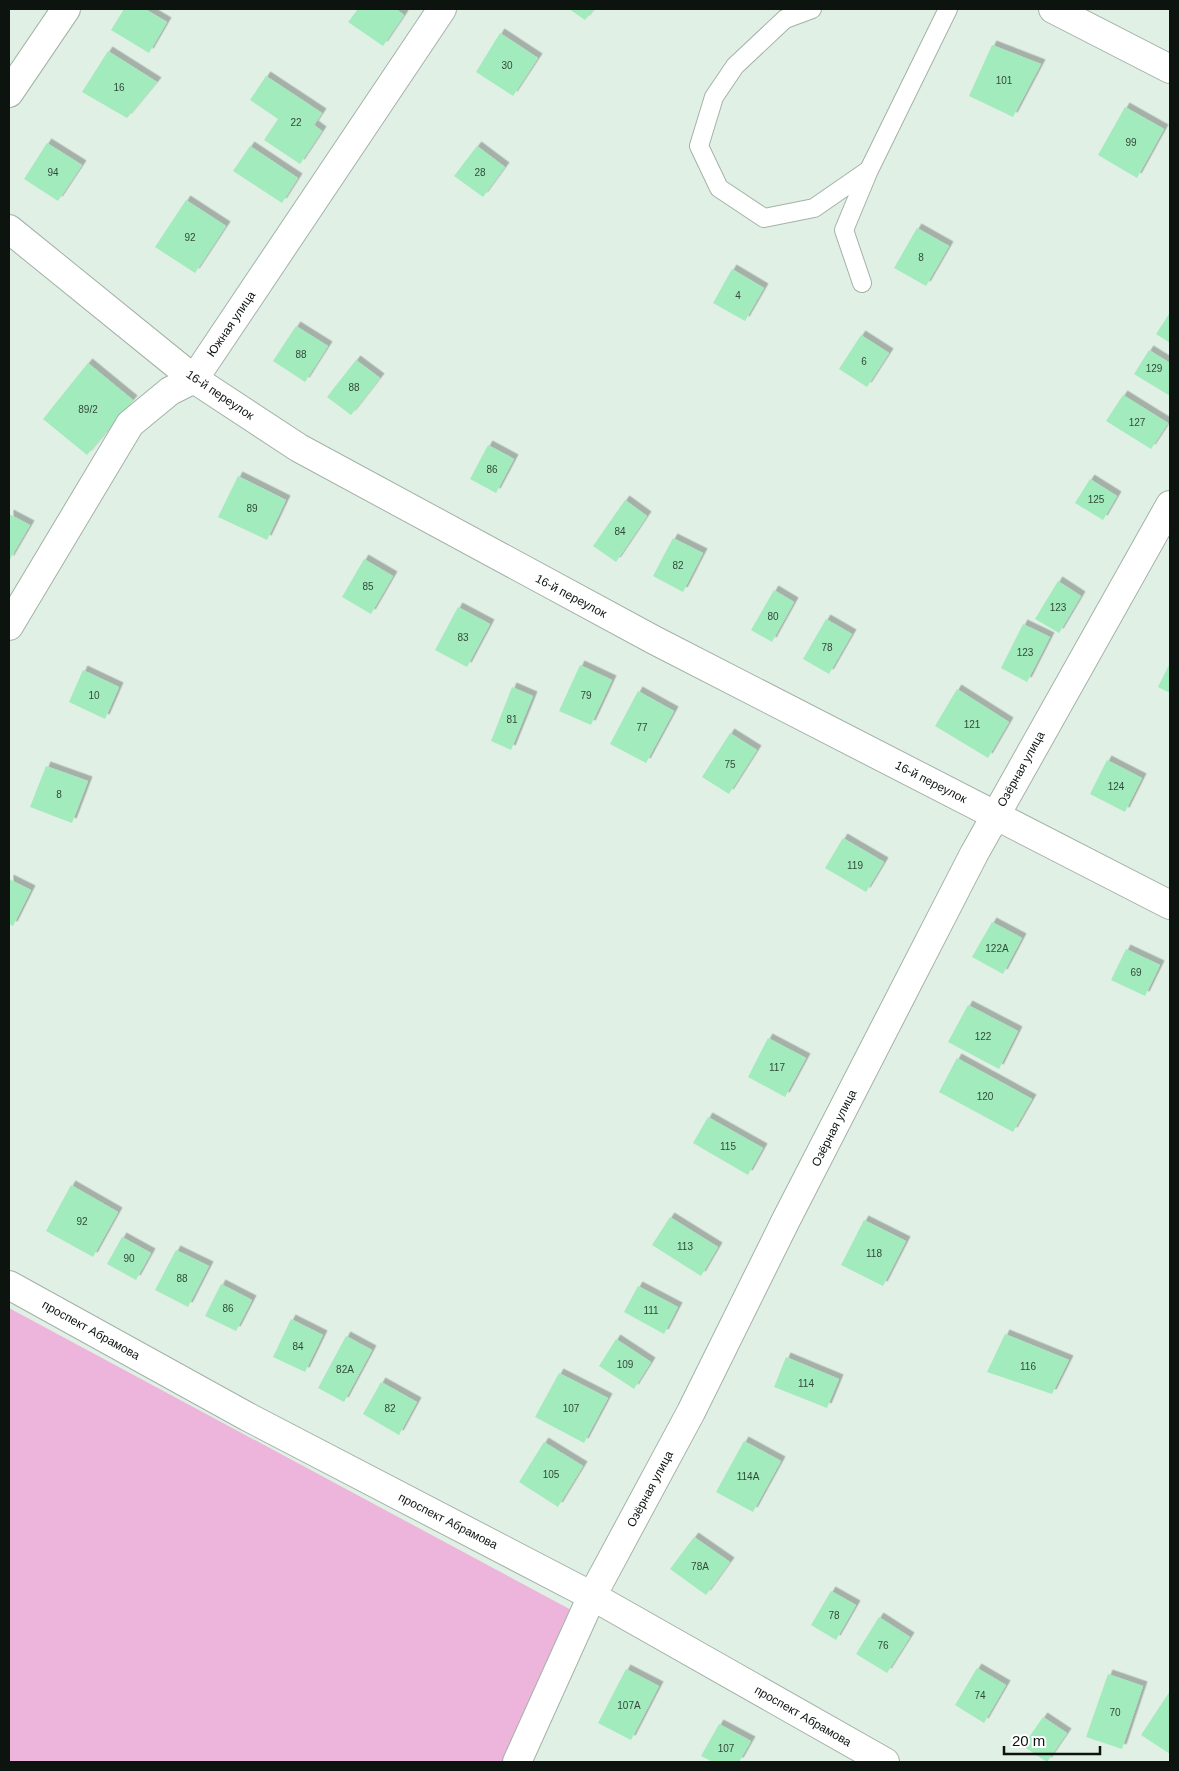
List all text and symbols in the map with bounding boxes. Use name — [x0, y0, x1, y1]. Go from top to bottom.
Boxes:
house number: 30 — [501, 60, 513, 71]
house number: 101 — [996, 75, 1013, 86]
house number: 16 — [113, 82, 125, 93]
house number: 22 — [290, 117, 302, 128]
house number: 99 — [1125, 137, 1137, 148]
house number: 94 — [47, 167, 59, 178]
house number: 28 — [474, 167, 486, 178]
house number: 92 — [184, 232, 196, 243]
house number: 8 — [918, 252, 924, 263]
street label: Южная улица — [204, 288, 258, 360]
house number: 4 — [735, 290, 741, 301]
house number: 88 — [295, 349, 307, 360]
house number: 6 — [861, 356, 867, 367]
house number: 129 — [1146, 363, 1163, 374]
street label: 16-й переулок — [184, 367, 257, 423]
house number: 88 — [348, 382, 360, 393]
house number: 89/2 — [78, 404, 98, 415]
house number: 127 — [1129, 417, 1146, 428]
house number: 86 — [486, 464, 498, 475]
house number: 125 — [1088, 494, 1105, 505]
house number: 89 — [246, 503, 258, 514]
house number: 84 — [614, 526, 626, 537]
house number: 82 — [672, 560, 684, 571]
street label: 16-й переулок — [533, 571, 610, 621]
house number: 85 — [362, 581, 374, 592]
house number: 123 — [1050, 602, 1067, 613]
house number: 80 — [767, 611, 779, 622]
house number: 83 — [457, 632, 469, 643]
house number: 78 — [821, 642, 833, 653]
house number: 123 — [1017, 647, 1034, 658]
house number: 10 — [88, 690, 100, 701]
house number: 79 — [580, 690, 592, 701]
house number: 81 — [506, 714, 518, 725]
house number: 121 — [964, 719, 981, 730]
house number: 77 — [636, 722, 648, 733]
street label: Озёрная улица — [994, 728, 1048, 809]
street label: 16-й переулок — [893, 758, 970, 806]
house number: 75 — [724, 759, 736, 770]
house number: 124 — [1108, 781, 1125, 792]
house number: 8 — [56, 789, 62, 800]
house number: 119 — [847, 860, 863, 871]
house number: 122А — [985, 943, 1009, 954]
house number: 69 — [1130, 967, 1142, 978]
house number: 122 — [975, 1031, 992, 1042]
house number: 117 — [769, 1062, 785, 1073]
street label: Озёрная улица — [809, 1087, 860, 1169]
house number: 120 — [977, 1091, 994, 1102]
house number: 115 — [720, 1141, 736, 1152]
house number: 92 — [76, 1216, 88, 1227]
house number: 113 — [677, 1241, 693, 1252]
house number: 118 — [866, 1248, 882, 1259]
house number: 90 — [123, 1253, 135, 1264]
house number: 88 — [176, 1273, 188, 1284]
street label: проспект Абрамова — [40, 1297, 142, 1363]
house number: 86 — [222, 1303, 234, 1314]
house number: 111 — [643, 1305, 659, 1316]
house number: 84 — [292, 1341, 304, 1352]
house number: 109 — [617, 1359, 634, 1370]
house number: 116 — [1020, 1361, 1036, 1372]
house number: 82А — [336, 1364, 354, 1375]
house number: 114 — [798, 1378, 814, 1389]
house number: 82 — [384, 1403, 396, 1414]
house number: 107 — [563, 1403, 580, 1414]
street label: Озёрная улица — [624, 1448, 676, 1530]
house number: 105 — [543, 1469, 560, 1480]
house number: 114А — [737, 1471, 760, 1482]
street label: проспект Абрамова — [396, 1490, 500, 1552]
house number: 78А — [691, 1561, 709, 1572]
house number: 78 — [828, 1610, 840, 1621]
house number: 76 — [877, 1640, 889, 1651]
street label: проспект Абрамова — [752, 1683, 854, 1750]
house number: 74 — [974, 1690, 986, 1701]
house number: 107А — [617, 1700, 641, 1711]
house number: 70 — [1109, 1707, 1121, 1718]
scale bar — [1004, 1724, 1100, 1756]
text: 20 m — [1012, 1732, 1045, 1749]
house number: 107 — [718, 1743, 735, 1754]

